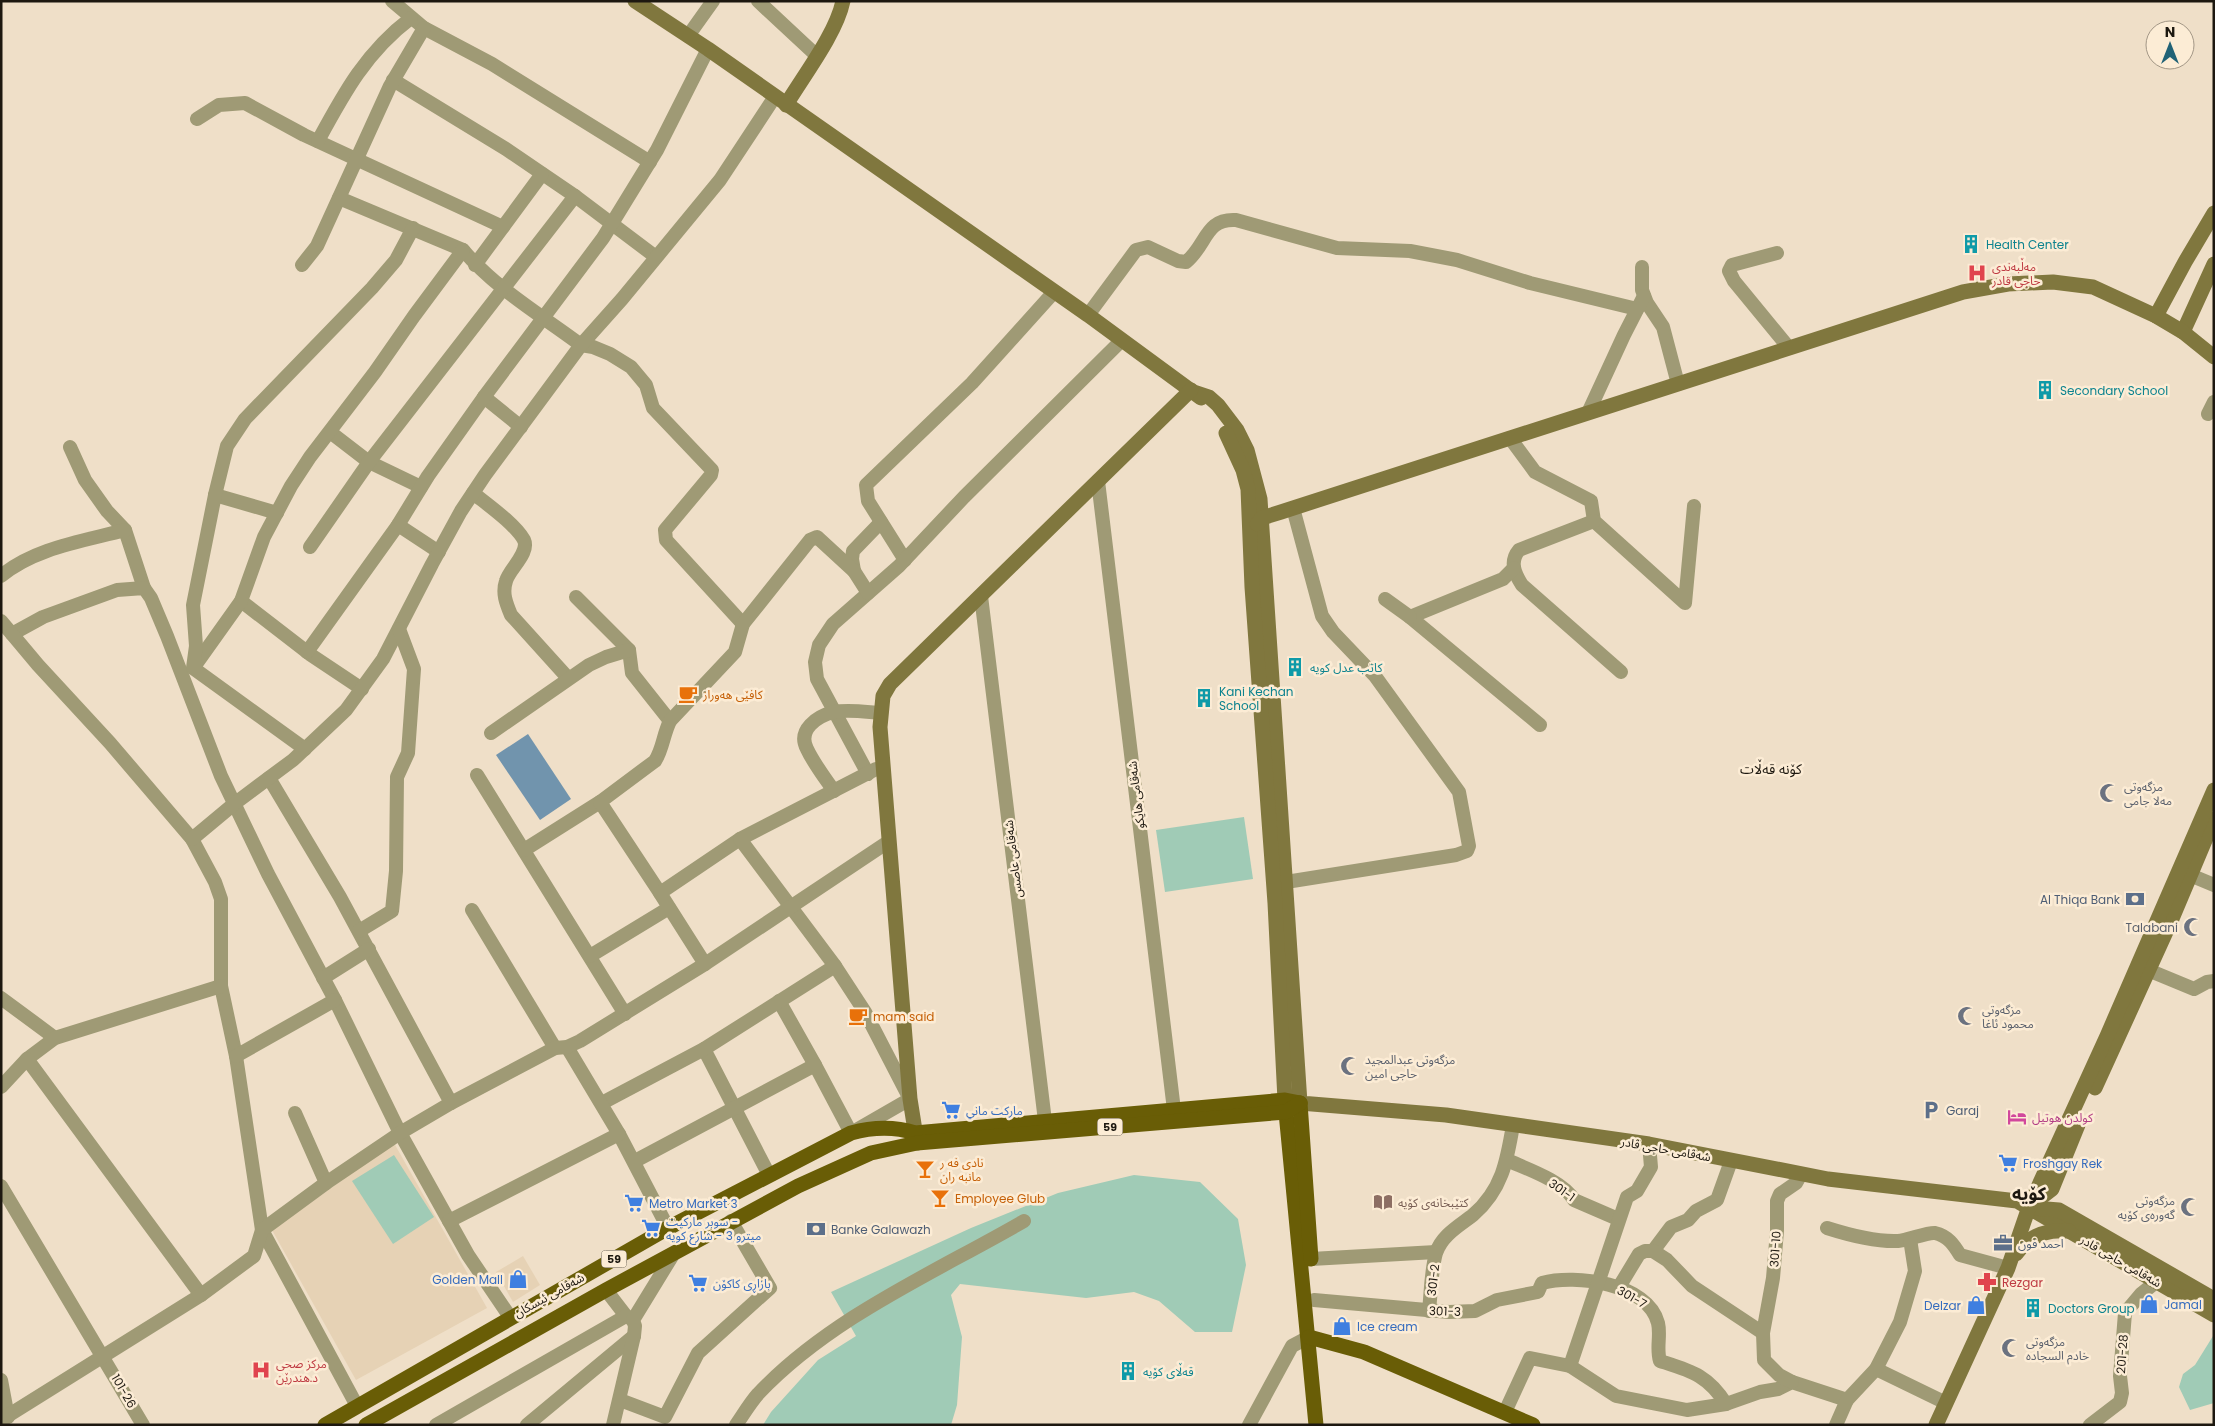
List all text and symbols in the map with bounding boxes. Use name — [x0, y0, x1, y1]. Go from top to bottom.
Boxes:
north arrow — [2145, 20, 2195, 70]
text: N — [2165, 22, 2175, 42]
building icon: Health Center — [1960, 233, 1982, 255]
place label: Health Center — [1986, 236, 2069, 253]
place label: مەڵبەندی حاجی قادر — [1991, 257, 2041, 289]
hospital icon: مەڵبەندی حاجی قادر — [1966, 262, 1988, 284]
building icon: Secondary School — [2034, 379, 2056, 401]
place label: Secondary School — [2060, 382, 2168, 399]
building icon: كاتب عدل كويه — [1284, 656, 1306, 678]
place label: كاتب عدل كويه — [1310, 659, 1383, 676]
cafe icon: کافێی هەوراز — [677, 683, 699, 705]
place label: Kani Kechan School — [1219, 683, 1294, 714]
place label: کافێی هەوراز — [702, 686, 764, 703]
building icon: Kani Kechan School — [1193, 687, 1215, 709]
district label: کۆنە قەڵات — [1740, 759, 1802, 779]
street label: شه‌قامی هایكو — [1123, 760, 1149, 830]
place label: مزگه‌وتی مه‌لا جامی — [2124, 778, 2172, 809]
mosque icon: مزگه‌وتی مه‌لا جامی — [2098, 782, 2120, 804]
street label: شه‌قامی عاصس — [1000, 819, 1026, 899]
bank icon: Al Thiqa Bank — [2124, 888, 2146, 910]
place label: Al Thiqa Bank — [2040, 891, 2121, 908]
mosque icon: Talabani — [2182, 916, 2204, 938]
place label: Talabani — [2125, 919, 2178, 936]
place label: مزگه‌وتی محمود ئاغا — [1982, 1001, 2034, 1032]
cafe icon: mam said — [847, 1005, 869, 1027]
mosque icon: مزگه‌وتی محمود ئاغا — [1956, 1005, 1978, 1027]
place label: mam said — [873, 1008, 934, 1025]
place label: مزگه‌وتی عبدالمجید حاجی امین — [1365, 1051, 1455, 1082]
mosque icon: مزگه‌وتی عبدالمجید حاجی امین — [1339, 1055, 1361, 1077]
supermarket icon: مارکت ماني — [940, 1099, 962, 1121]
parking icon: Garaj — [1920, 1099, 1942, 1121]
place label: مارکت ماني — [966, 1102, 1023, 1120]
place label: Garaj — [1946, 1102, 1979, 1119]
hotel icon: كولدن هوتيل — [2006, 1106, 2028, 1128]
place label: كولدن هوتيل — [2032, 1109, 2094, 1126]
road number: 59 — [1098, 1118, 1122, 1136]
street label: شەقامی حاجی قادر — [1619, 1133, 1712, 1165]
supermarket icon: Froshgay Rek — [1997, 1152, 2019, 1174]
place label: نادی فه ر مانبه ران — [939, 1154, 984, 1185]
place label: Froshgay Rek — [2023, 1155, 2103, 1172]
bar icon: نادی فه ر مانبه ران — [914, 1158, 936, 1180]
street label: 301-1 — [1545, 1175, 1579, 1205]
district label: کۆیە — [2012, 1181, 2047, 1206]
bar icon: Employee Glub — [929, 1187, 951, 1209]
place label: Employee Glub — [955, 1190, 1045, 1207]
library icon: كتێبخانه‌ی كۆیه‌ — [1372, 1191, 1394, 1213]
supermarket icon: Metro Market 3 — [623, 1192, 645, 1214]
place label: مزگه‌وتی گه‌وره‌ی كۆیه — [2118, 1192, 2176, 1223]
place label: كتێبخانه‌ی كۆیه‌ — [1398, 1194, 1470, 1211]
place label: Metro Market 3 — [649, 1195, 738, 1212]
mosque icon: مزگه‌وتی گه‌وره‌ی كۆیه — [2179, 1196, 2201, 1218]
place label: سوبر ماركيت - ميترو 3 - شارع كويه — [666, 1213, 761, 1245]
supermarket icon: سوبر ماركيت - ميترو 3 - شارع كويه — [640, 1217, 662, 1239]
bank icon: Banke Galawazh — [805, 1218, 827, 1240]
place label: Banke Galawazh — [831, 1221, 931, 1238]
street label: 301-10 — [1765, 1230, 1785, 1268]
street label: شەقامی حاجی قادر — [2076, 1230, 2165, 1291]
office icon: احمد فون — [1992, 1232, 2014, 1254]
place label: احمد فون — [2018, 1235, 2064, 1252]
road number: 59 — [602, 1250, 626, 1268]
street label: 301-2 — [1423, 1263, 1443, 1297]
shop icon: Golden Mall — [507, 1268, 529, 1290]
street label: شەقامی ئیسکان — [511, 1269, 587, 1321]
place label: Golden Mall — [432, 1271, 503, 1288]
pharmacy icon: Rezgar — [1976, 1271, 1998, 1293]
supermarket icon: بازاڕی کاکۆن — [687, 1272, 709, 1294]
place label: Rezgar — [2002, 1274, 2043, 1291]
place label: بازاڕی کاکۆن — [713, 1275, 771, 1294]
street label: 301-7 — [1614, 1282, 1650, 1312]
shop icon: Jamal — [2138, 1293, 2160, 1315]
shop icon: Delzar — [1965, 1294, 1987, 1316]
place label: Jamal — [2164, 1296, 2202, 1313]
place label: Delzar — [1924, 1297, 1962, 1314]
building icon: Doctors Group — [2022, 1297, 2044, 1319]
place label: Doctors Group — [2048, 1300, 2135, 1317]
street label: 301-3 — [1429, 1302, 1461, 1320]
shop icon: Ice cream — [1331, 1315, 1353, 1337]
place label: Ice cream — [1357, 1318, 1418, 1335]
place label: مزگه‌وتی خادم السجاده — [2026, 1333, 2089, 1365]
street label: 201-28 — [2112, 1334, 2132, 1374]
mosque icon: مزگه‌وتی خادم السجاده — [2000, 1337, 2022, 1359]
place label: مرکز صحی د.هندرێن — [276, 1355, 327, 1386]
hospital icon: مرکز صحی د.هندرێن — [250, 1359, 272, 1381]
building icon: قەڵای کۆیە — [1117, 1360, 1139, 1382]
place label: قەڵای کۆیە — [1143, 1362, 1194, 1380]
street label: 101-26 — [108, 1371, 140, 1411]

